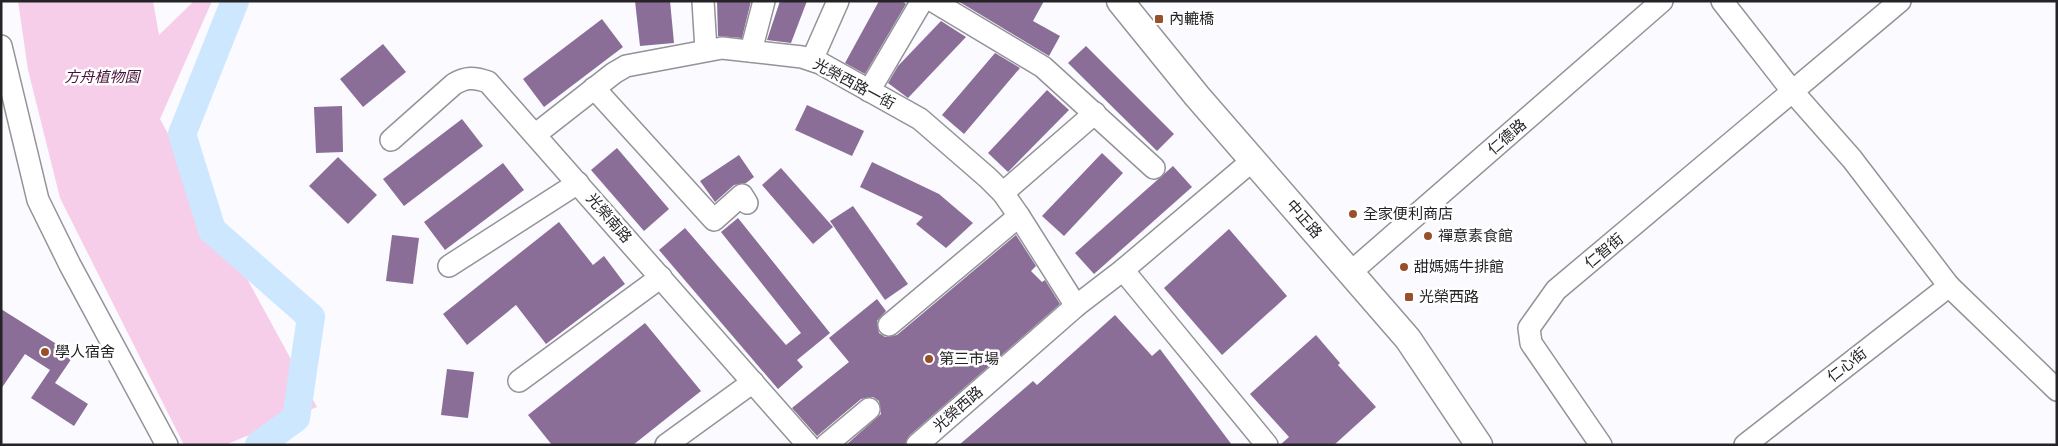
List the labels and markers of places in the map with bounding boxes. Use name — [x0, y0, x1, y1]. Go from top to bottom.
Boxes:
place label: 內轆橋 — [1169, 10, 1214, 27]
marker: 內轆橋 — [1153, 13, 1165, 25]
place label: 全家便利商店 — [1363, 206, 1453, 222]
marker: 全家便利商店 — [1347, 208, 1359, 220]
place label: 禪意素食館 — [1438, 228, 1513, 244]
marker: 禪意素食館 — [1422, 230, 1434, 242]
place label: 甜媽媽牛排館 — [1414, 258, 1504, 275]
marker: 甜媽媽牛排館 — [1398, 261, 1410, 273]
place label: 光榮西路 — [1419, 289, 1479, 305]
marker: 光榮西路 — [1403, 291, 1415, 303]
place label: 學人宿舍 — [55, 344, 115, 360]
marker: 學人宿舍 — [39, 346, 51, 358]
place label: 第三市場 — [939, 351, 999, 367]
marker: 第三市場 — [923, 353, 935, 365]

